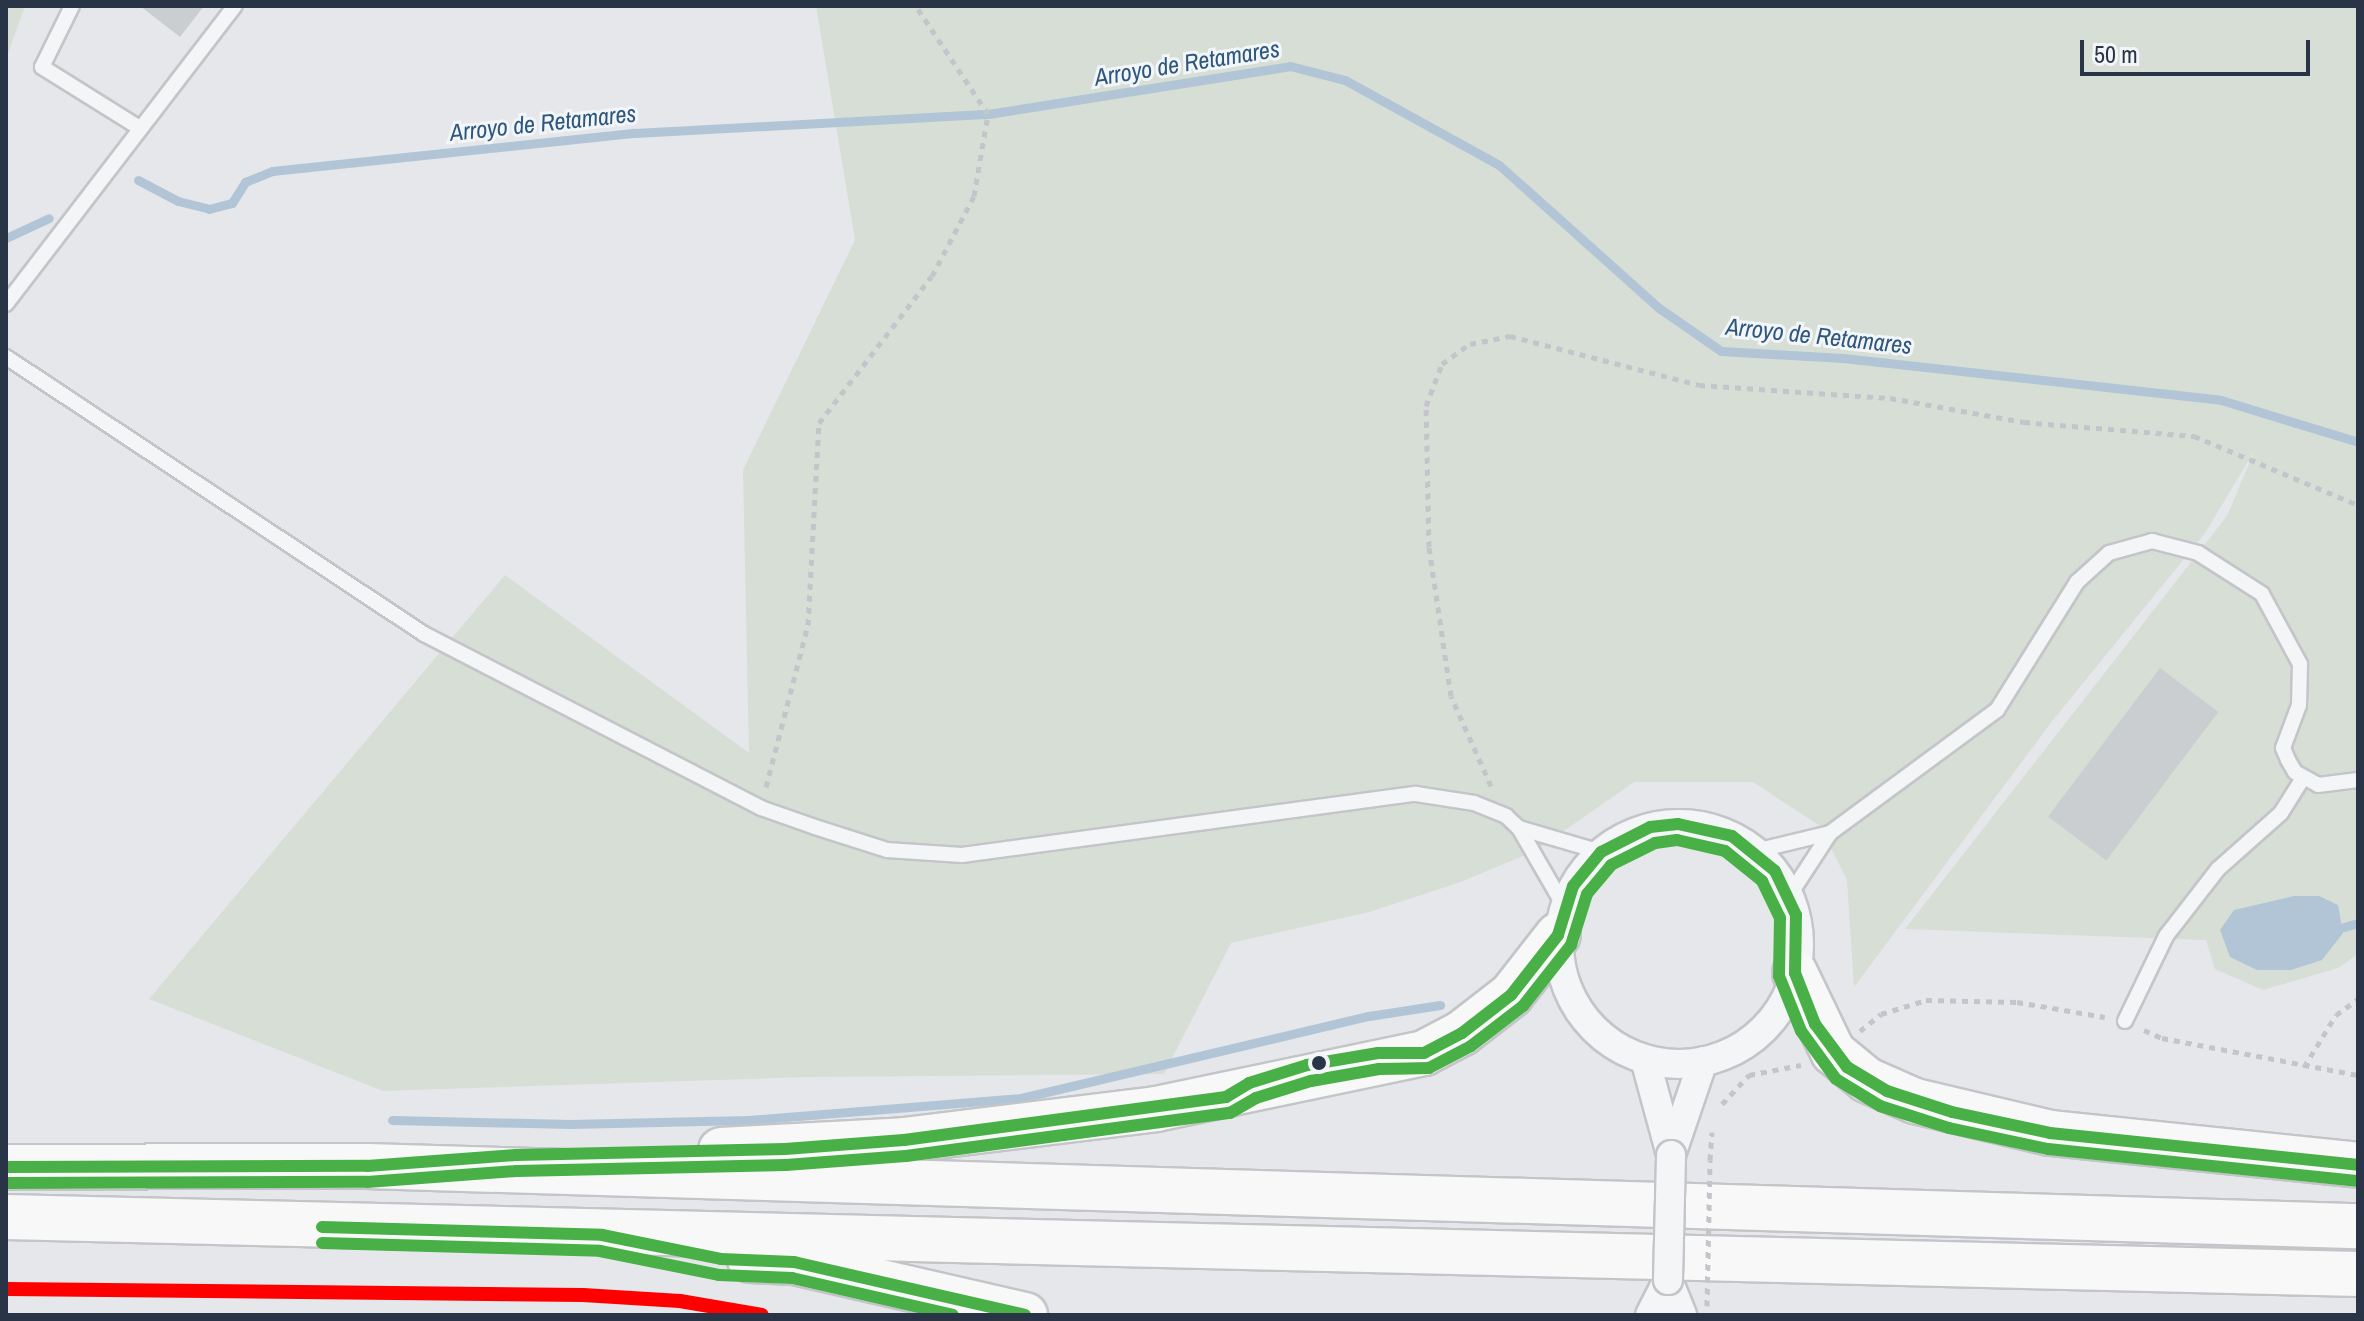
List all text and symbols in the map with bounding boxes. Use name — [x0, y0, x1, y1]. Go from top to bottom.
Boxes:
scale bar — [2084, 24, 2314, 74]
water label: Arroyo de Retamares — [1092, 34, 1282, 92]
text: 50 m — [2094, 38, 2138, 70]
water label: Arroyo de Retamares — [448, 99, 638, 147]
water label: Arroyo de Retamares — [1724, 312, 1914, 360]
unlabelled marker — [1311, 1055, 1327, 1071]

